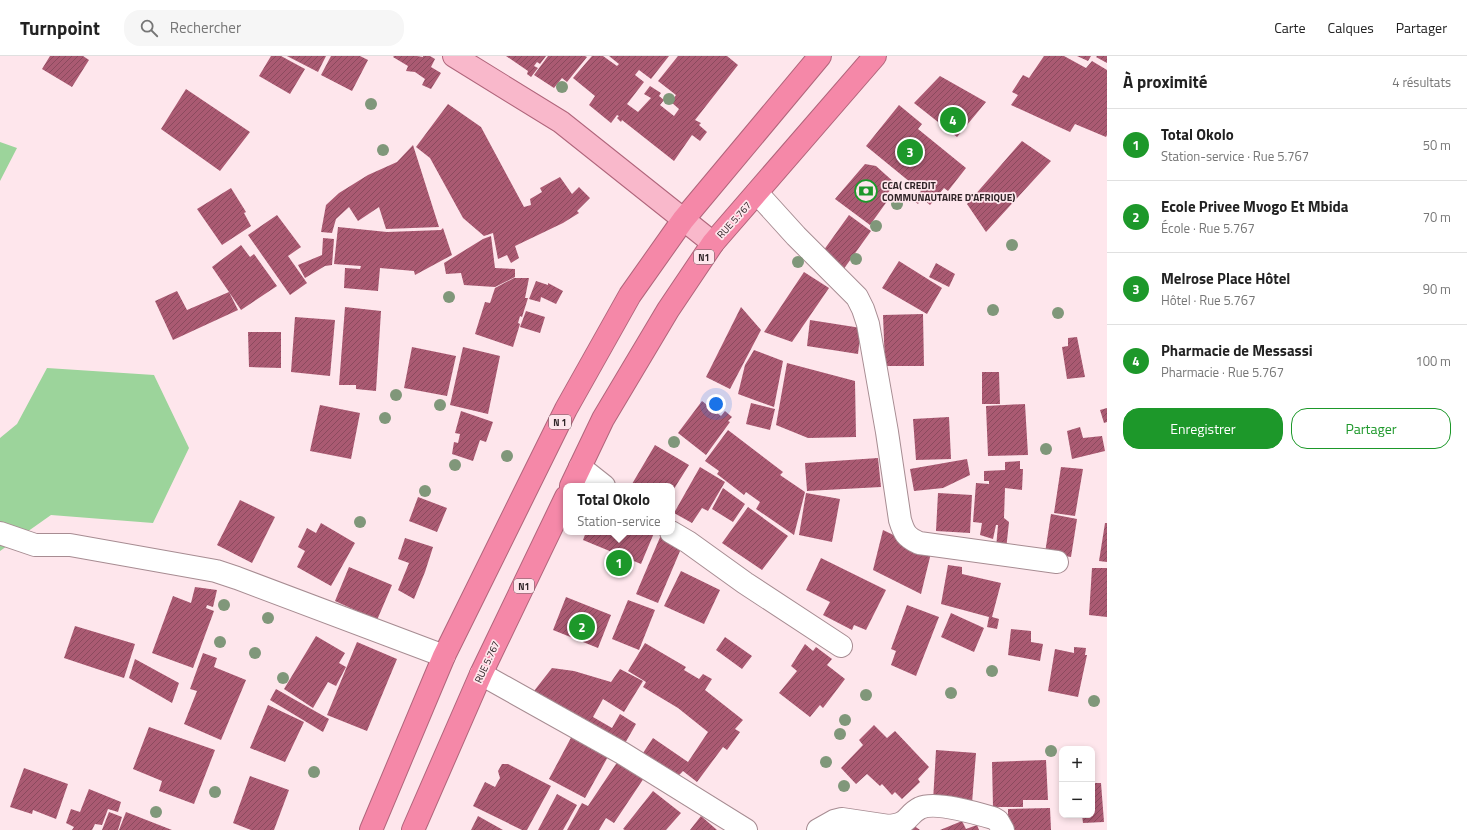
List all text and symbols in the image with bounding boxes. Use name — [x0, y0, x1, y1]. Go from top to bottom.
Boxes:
search box — [124, 10, 404, 46]
text: Turnpoint — [20, 13, 100, 42]
text: Rechercher — [170, 16, 241, 39]
icon: search — [138, 17, 160, 39]
text: Carte — [1274, 17, 1306, 38]
text: Calques — [1328, 17, 1374, 38]
text: Partager — [1396, 17, 1447, 38]
text: À proximité — [1123, 69, 1207, 95]
text: 4 résultats — [1392, 72, 1451, 92]
pin: 4 — [940, 105, 966, 135]
text: Total Okolo — [1161, 123, 1234, 146]
text: 1 — [1132, 135, 1140, 155]
text: 50 m — [1423, 135, 1451, 155]
pin: 3 — [897, 137, 923, 167]
text: Station-service · Rue 5.767 — [1161, 146, 1309, 166]
bank icon: CCA( CREDIT COMMUNAUTAIRE D'AFRIQUE) — [853, 178, 879, 204]
place label: CCA( CREDIT COMMUNAUTAIRE D'AFRIQUE) — [882, 178, 1015, 205]
text: Ecole Privee Mvogo Et Mbida — [1161, 195, 1348, 218]
street label: RUE 5.767 — [713, 198, 755, 242]
text: 2 — [1132, 207, 1140, 227]
text: 70 m — [1423, 207, 1451, 227]
text: École · Rue 5.767 — [1161, 218, 1255, 238]
road number: N1 — [694, 250, 714, 264]
text: Melrose Place Hôtel — [1161, 267, 1290, 290]
text: 3 — [1132, 279, 1140, 299]
text: 90 m — [1423, 279, 1451, 299]
text: Hôtel · Rue 5.767 — [1161, 290, 1255, 310]
text: Pharmacie de Messassi — [1161, 339, 1313, 362]
text: 4 — [1132, 351, 1140, 371]
text: 100 m — [1415, 351, 1451, 371]
text: Pharmacie · Rue 5.767 — [1161, 362, 1284, 382]
your location — [706, 394, 726, 414]
button: Enregistrer — [1123, 408, 1283, 449]
button: Partager — [1291, 408, 1451, 449]
road number: N 1 — [549, 415, 571, 429]
popup — [563, 483, 675, 535]
text: Total Okolo — [577, 488, 650, 511]
text: Station-service — [577, 511, 661, 531]
pin: 1 — [606, 548, 632, 578]
road number: N1 — [514, 579, 534, 593]
pin: 2 — [569, 612, 595, 642]
street label: RUE 5.767 — [471, 638, 503, 686]
map controls — [1059, 746, 1095, 818]
button: + — [1059, 746, 1095, 782]
button: − — [1059, 782, 1095, 818]

